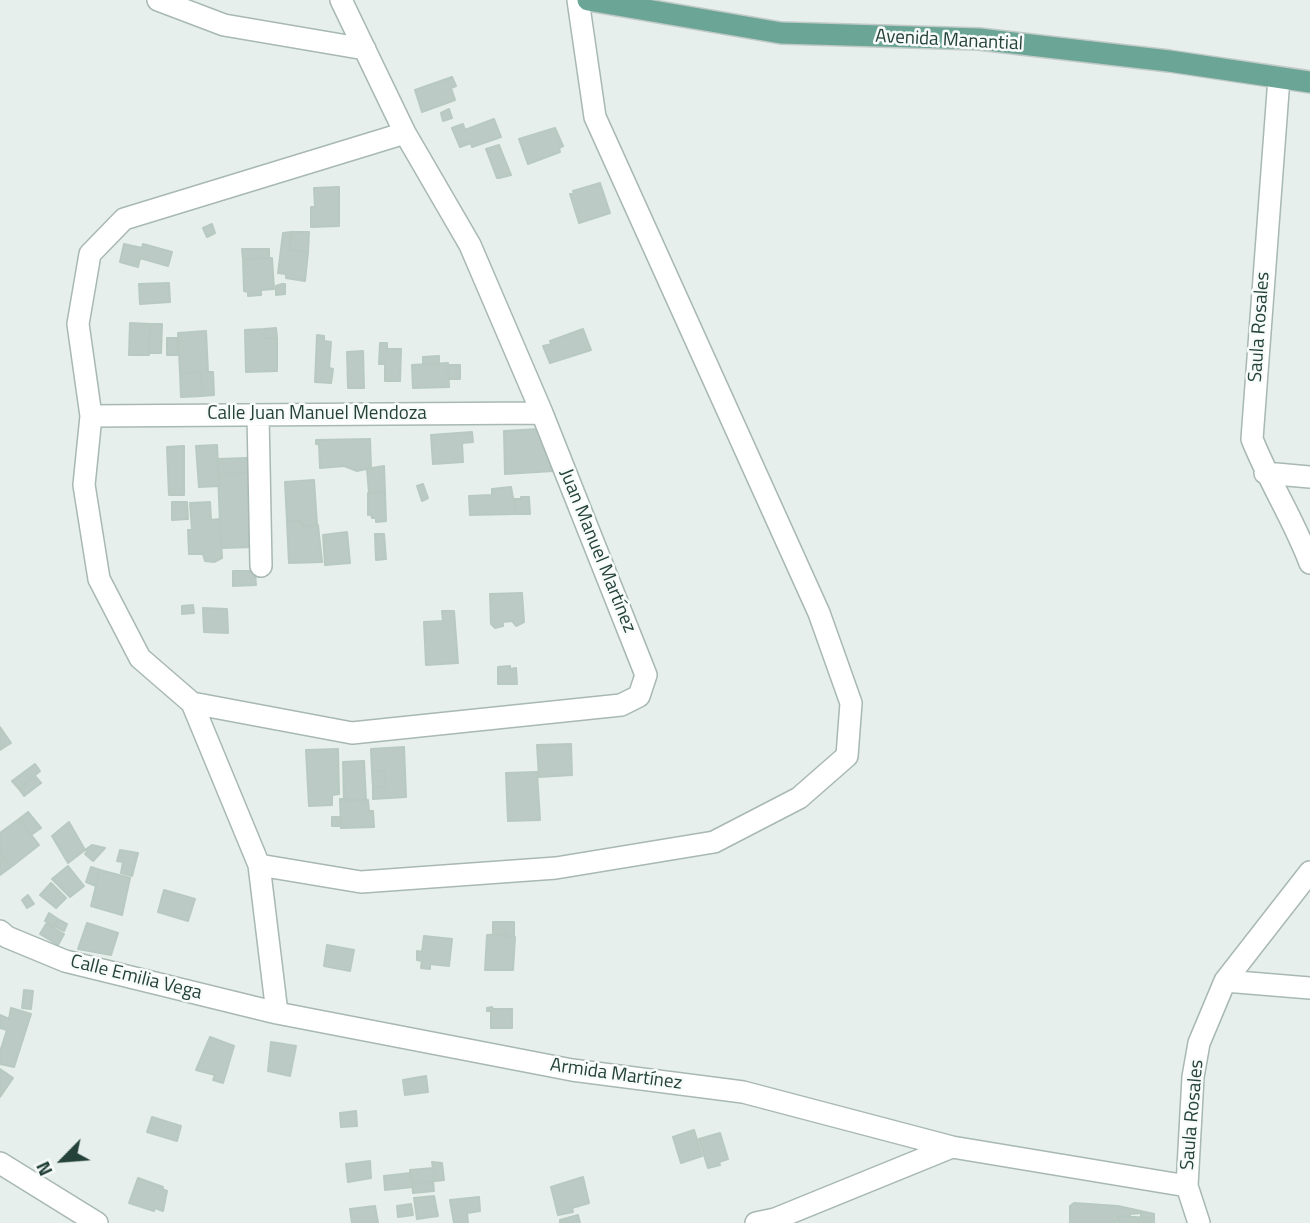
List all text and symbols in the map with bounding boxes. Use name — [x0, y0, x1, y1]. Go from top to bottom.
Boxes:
street label: Avenida Manantial — [875, 26, 1023, 56]
street label: Saula Rosales — [1245, 271, 1275, 383]
street label: Calle Juan Manuel Mendoza — [207, 403, 427, 425]
street label: Juan Manuel Martínez — [554, 466, 640, 636]
street label: Calle Emilia Vega — [68, 951, 204, 1005]
street label: Armida Martínez — [549, 1054, 683, 1096]
street label: Saula Rosales — [1177, 1059, 1209, 1171]
north arrow — [28, 1125, 98, 1195]
text: N — [28, 1157, 59, 1181]

